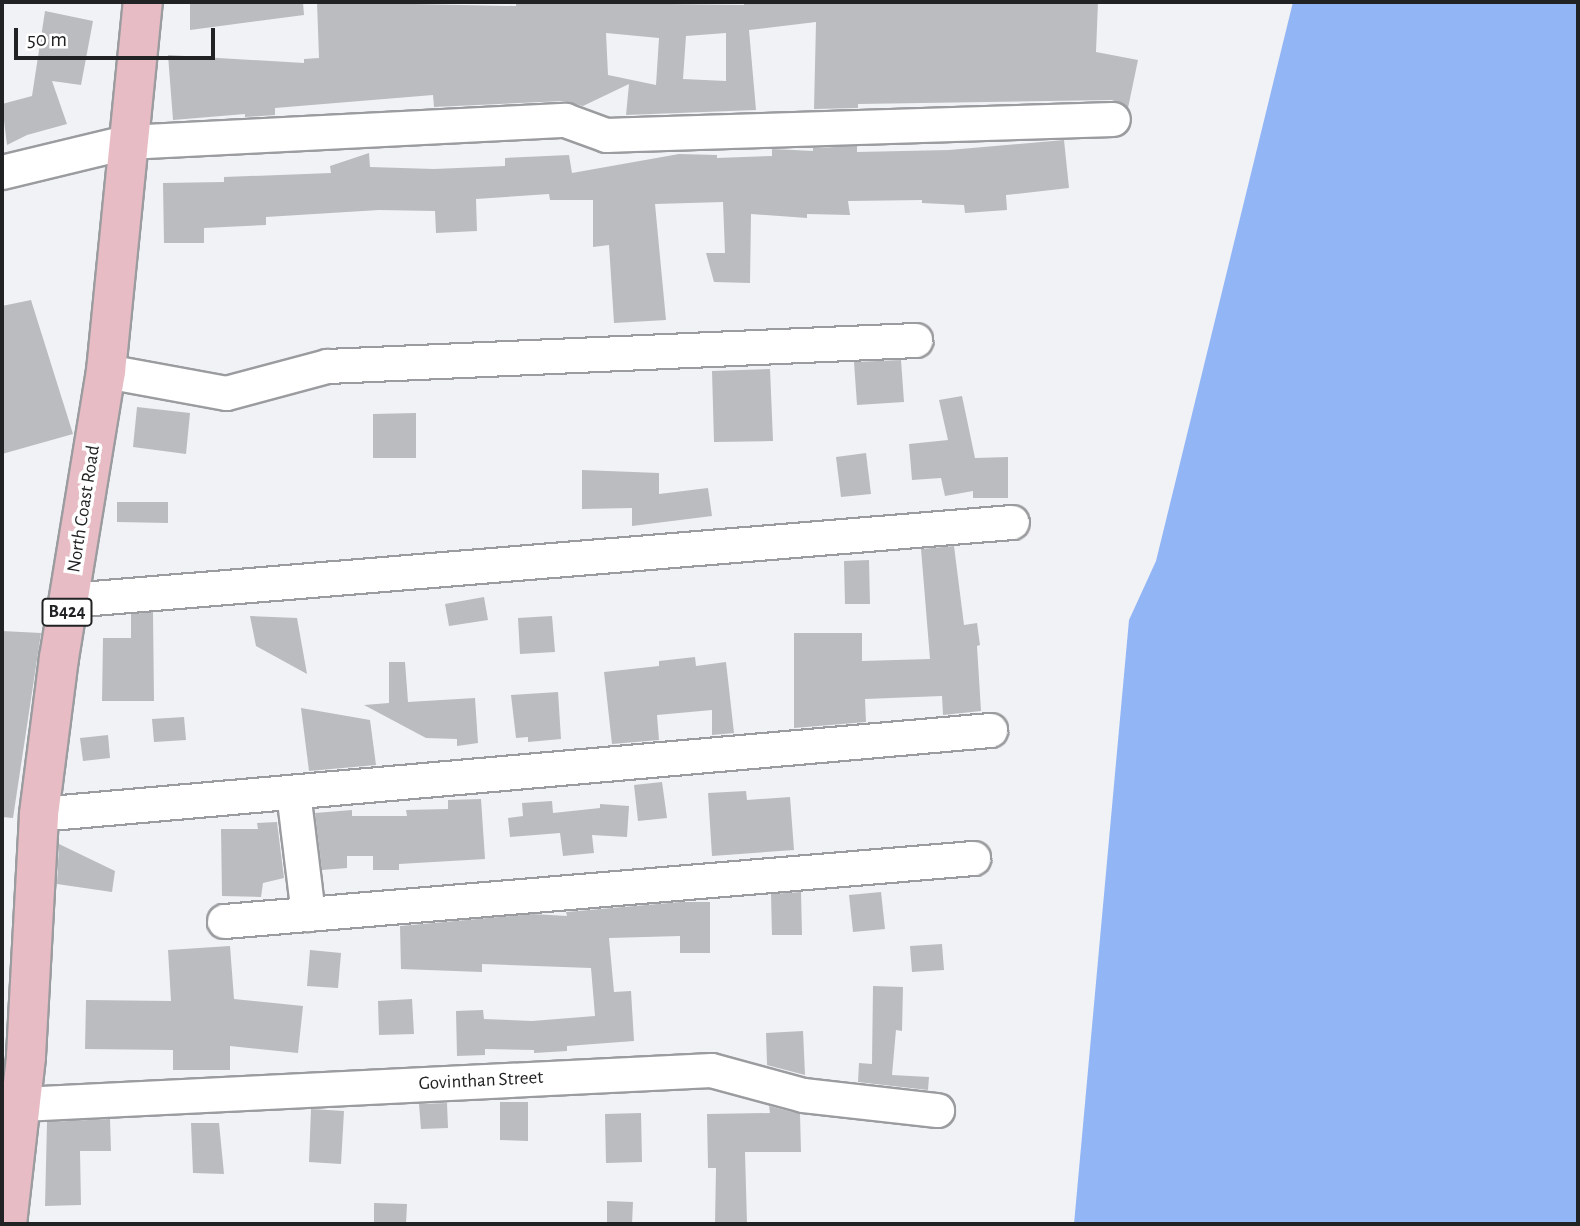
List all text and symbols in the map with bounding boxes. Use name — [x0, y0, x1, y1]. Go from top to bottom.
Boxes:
scale bar — [18, 14, 219, 58]
text: 50 m — [27, 29, 67, 50]
street label: North Coast Road — [63, 444, 105, 574]
road number: B424 — [41, 598, 93, 626]
street label: Govinthan Street — [418, 1066, 544, 1096]

